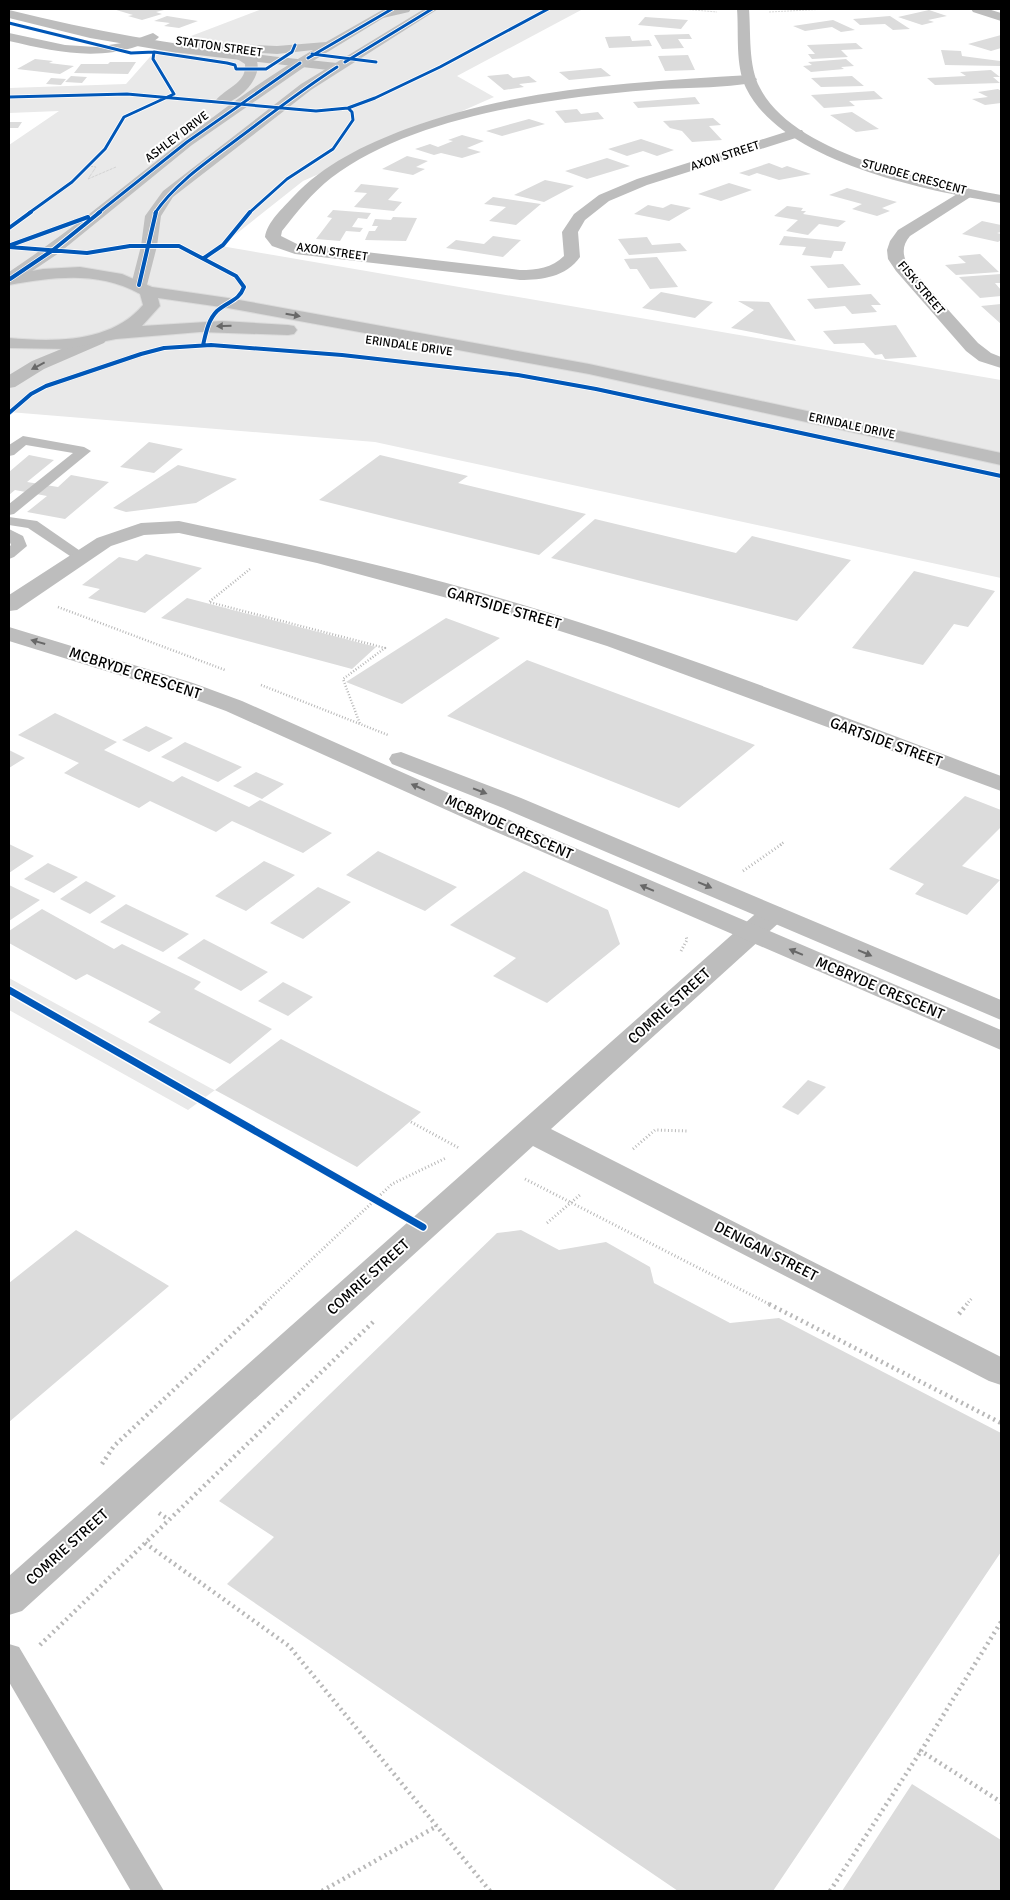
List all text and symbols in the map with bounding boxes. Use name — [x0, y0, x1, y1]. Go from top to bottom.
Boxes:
street label: STATTON STREET — [175, 33, 264, 61]
street label: ASHLEY DRIVE — [142, 108, 212, 166]
street label: AXON STREET — [689, 138, 762, 174]
street label: STURDEE CRESCENT — [860, 156, 968, 198]
street label: AXON STREET — [295, 240, 369, 264]
street label: FISK STREET — [894, 258, 948, 318]
one-way arrow — [285, 311, 301, 319]
one-way arrow — [216, 322, 232, 330]
street label: ERINDALE DRIVE — [364, 332, 454, 360]
one-way arrow — [30, 362, 45, 370]
street label: ERINDALE DRIVE — [807, 409, 897, 443]
street label: GARTSIDE STREET — [445, 583, 564, 633]
one-way arrow — [30, 637, 45, 645]
street label: MCBRYDE CRESCENT — [67, 643, 204, 703]
street label: GARTSIDE STREET — [828, 713, 945, 771]
one-way arrow — [411, 782, 425, 790]
one-way arrow — [473, 787, 488, 795]
street label: MCBRYDE CRESCENT — [442, 791, 576, 864]
one-way arrow — [698, 882, 712, 890]
one-way arrow — [640, 883, 654, 891]
one-way arrow — [788, 948, 803, 956]
one-way arrow — [858, 950, 872, 958]
street label: MCBRYDE CRESCENT — [813, 953, 948, 1023]
street label: COMRIE STREET — [624, 964, 714, 1048]
street label: DENIGAN STREET — [711, 1217, 821, 1285]
street label: COMRIE STREET — [323, 1235, 413, 1319]
street label: COMRIE STREET — [22, 1505, 112, 1589]

